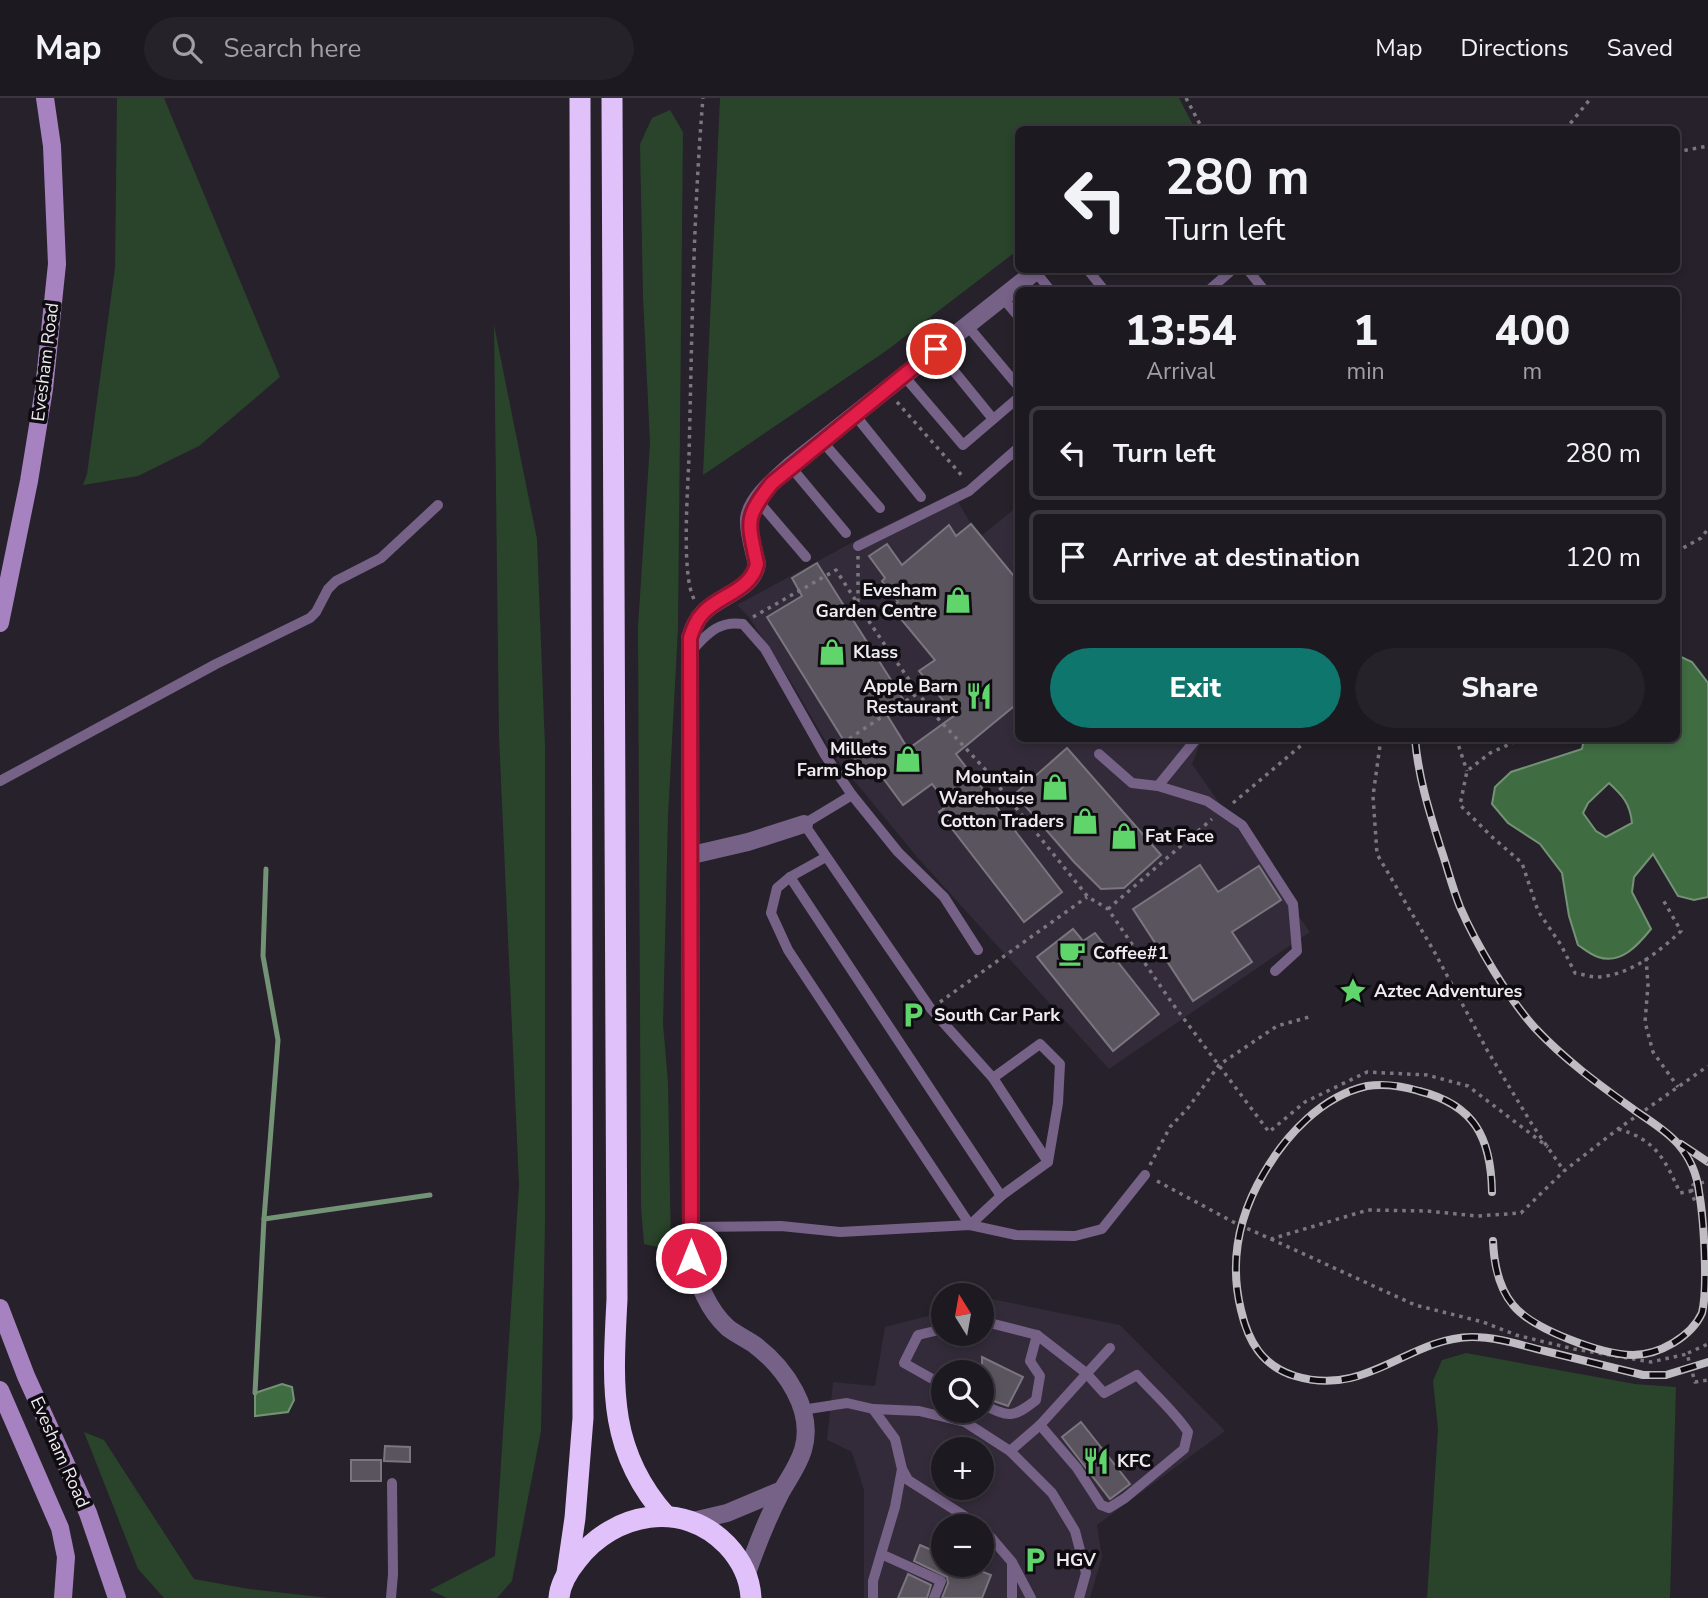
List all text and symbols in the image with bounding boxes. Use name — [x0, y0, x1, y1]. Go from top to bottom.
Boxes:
search box — [144, 17, 634, 80]
text: Map — [35, 26, 102, 71]
icon: search — [168, 29, 206, 67]
text: Search here — [224, 31, 361, 66]
text: Map — [1375, 32, 1422, 64]
text: Directions — [1460, 32, 1569, 64]
text: Saved — [1607, 32, 1673, 64]
text: 280 m — [1165, 144, 1309, 211]
icon: left — [1050, 154, 1141, 245]
text: Turn left — [1165, 208, 1285, 251]
street label: Evesham Road — [26, 301, 64, 423]
text: 13:54 — [1125, 303, 1237, 360]
text: 1 — [1353, 303, 1378, 360]
text: 400 — [1495, 303, 1570, 360]
pin — [906, 319, 966, 379]
icon: arrive — [917, 330, 955, 368]
text: Arrival — [1146, 356, 1215, 387]
text: min — [1347, 356, 1385, 387]
text: m — [1522, 356, 1542, 387]
icon: left — [1054, 434, 1092, 472]
text: Turn left — [1113, 436, 1216, 471]
text: 280 m — [1565, 436, 1641, 471]
icon: arrive — [1054, 538, 1092, 576]
text: Arrive at destination — [1113, 540, 1360, 575]
text: 120 m — [1565, 540, 1641, 575]
place label: Evesham Garden Centre — [816, 578, 937, 623]
shop icon: Evesham Garden Centre — [943, 585, 973, 615]
shop icon: Klass — [817, 637, 847, 667]
place label: Klass — [853, 640, 898, 664]
button: Exit — [1050, 648, 1341, 728]
button: Share — [1355, 648, 1645, 728]
place label: Apple Barn Restaurant — [863, 674, 958, 719]
restaurant icon: Apple Barn Restaurant — [964, 681, 994, 711]
place label: Millets Farm Shop — [797, 737, 887, 782]
shop icon: Millets Farm Shop — [893, 744, 923, 774]
place label: Mountain Warehouse — [939, 765, 1034, 810]
shop icon: Mountain Warehouse — [1040, 772, 1070, 802]
shop icon: Cotton Traders — [1070, 806, 1100, 836]
place label: Cotton Traders — [940, 809, 1064, 833]
shop icon: Fat Face — [1109, 821, 1139, 851]
place label: Fat Face — [1145, 824, 1214, 848]
cafe icon: Coffee#1 — [1057, 938, 1087, 968]
place label: Coffee#1 — [1093, 941, 1168, 965]
place icon: Aztec Adventures — [1338, 976, 1368, 1006]
place label: Aztec Adventures — [1374, 979, 1523, 1003]
parking icon: South Car Park — [898, 1000, 928, 1030]
place label: South Car Park — [934, 1003, 1060, 1027]
position arrow — [654, 1221, 728, 1295]
north arrow — [931, 1283, 994, 1346]
map controls — [931, 1283, 994, 1577]
button: search — [931, 1360, 994, 1423]
street label: Evesham Road — [25, 1393, 95, 1511]
button: + — [931, 1437, 994, 1500]
restaurant icon: KFC — [1081, 1446, 1111, 1476]
place label: KFC — [1117, 1449, 1151, 1473]
button: − — [931, 1514, 994, 1577]
parking icon: HGV — [1020, 1545, 1050, 1575]
place label: HGV — [1056, 1548, 1097, 1572]

